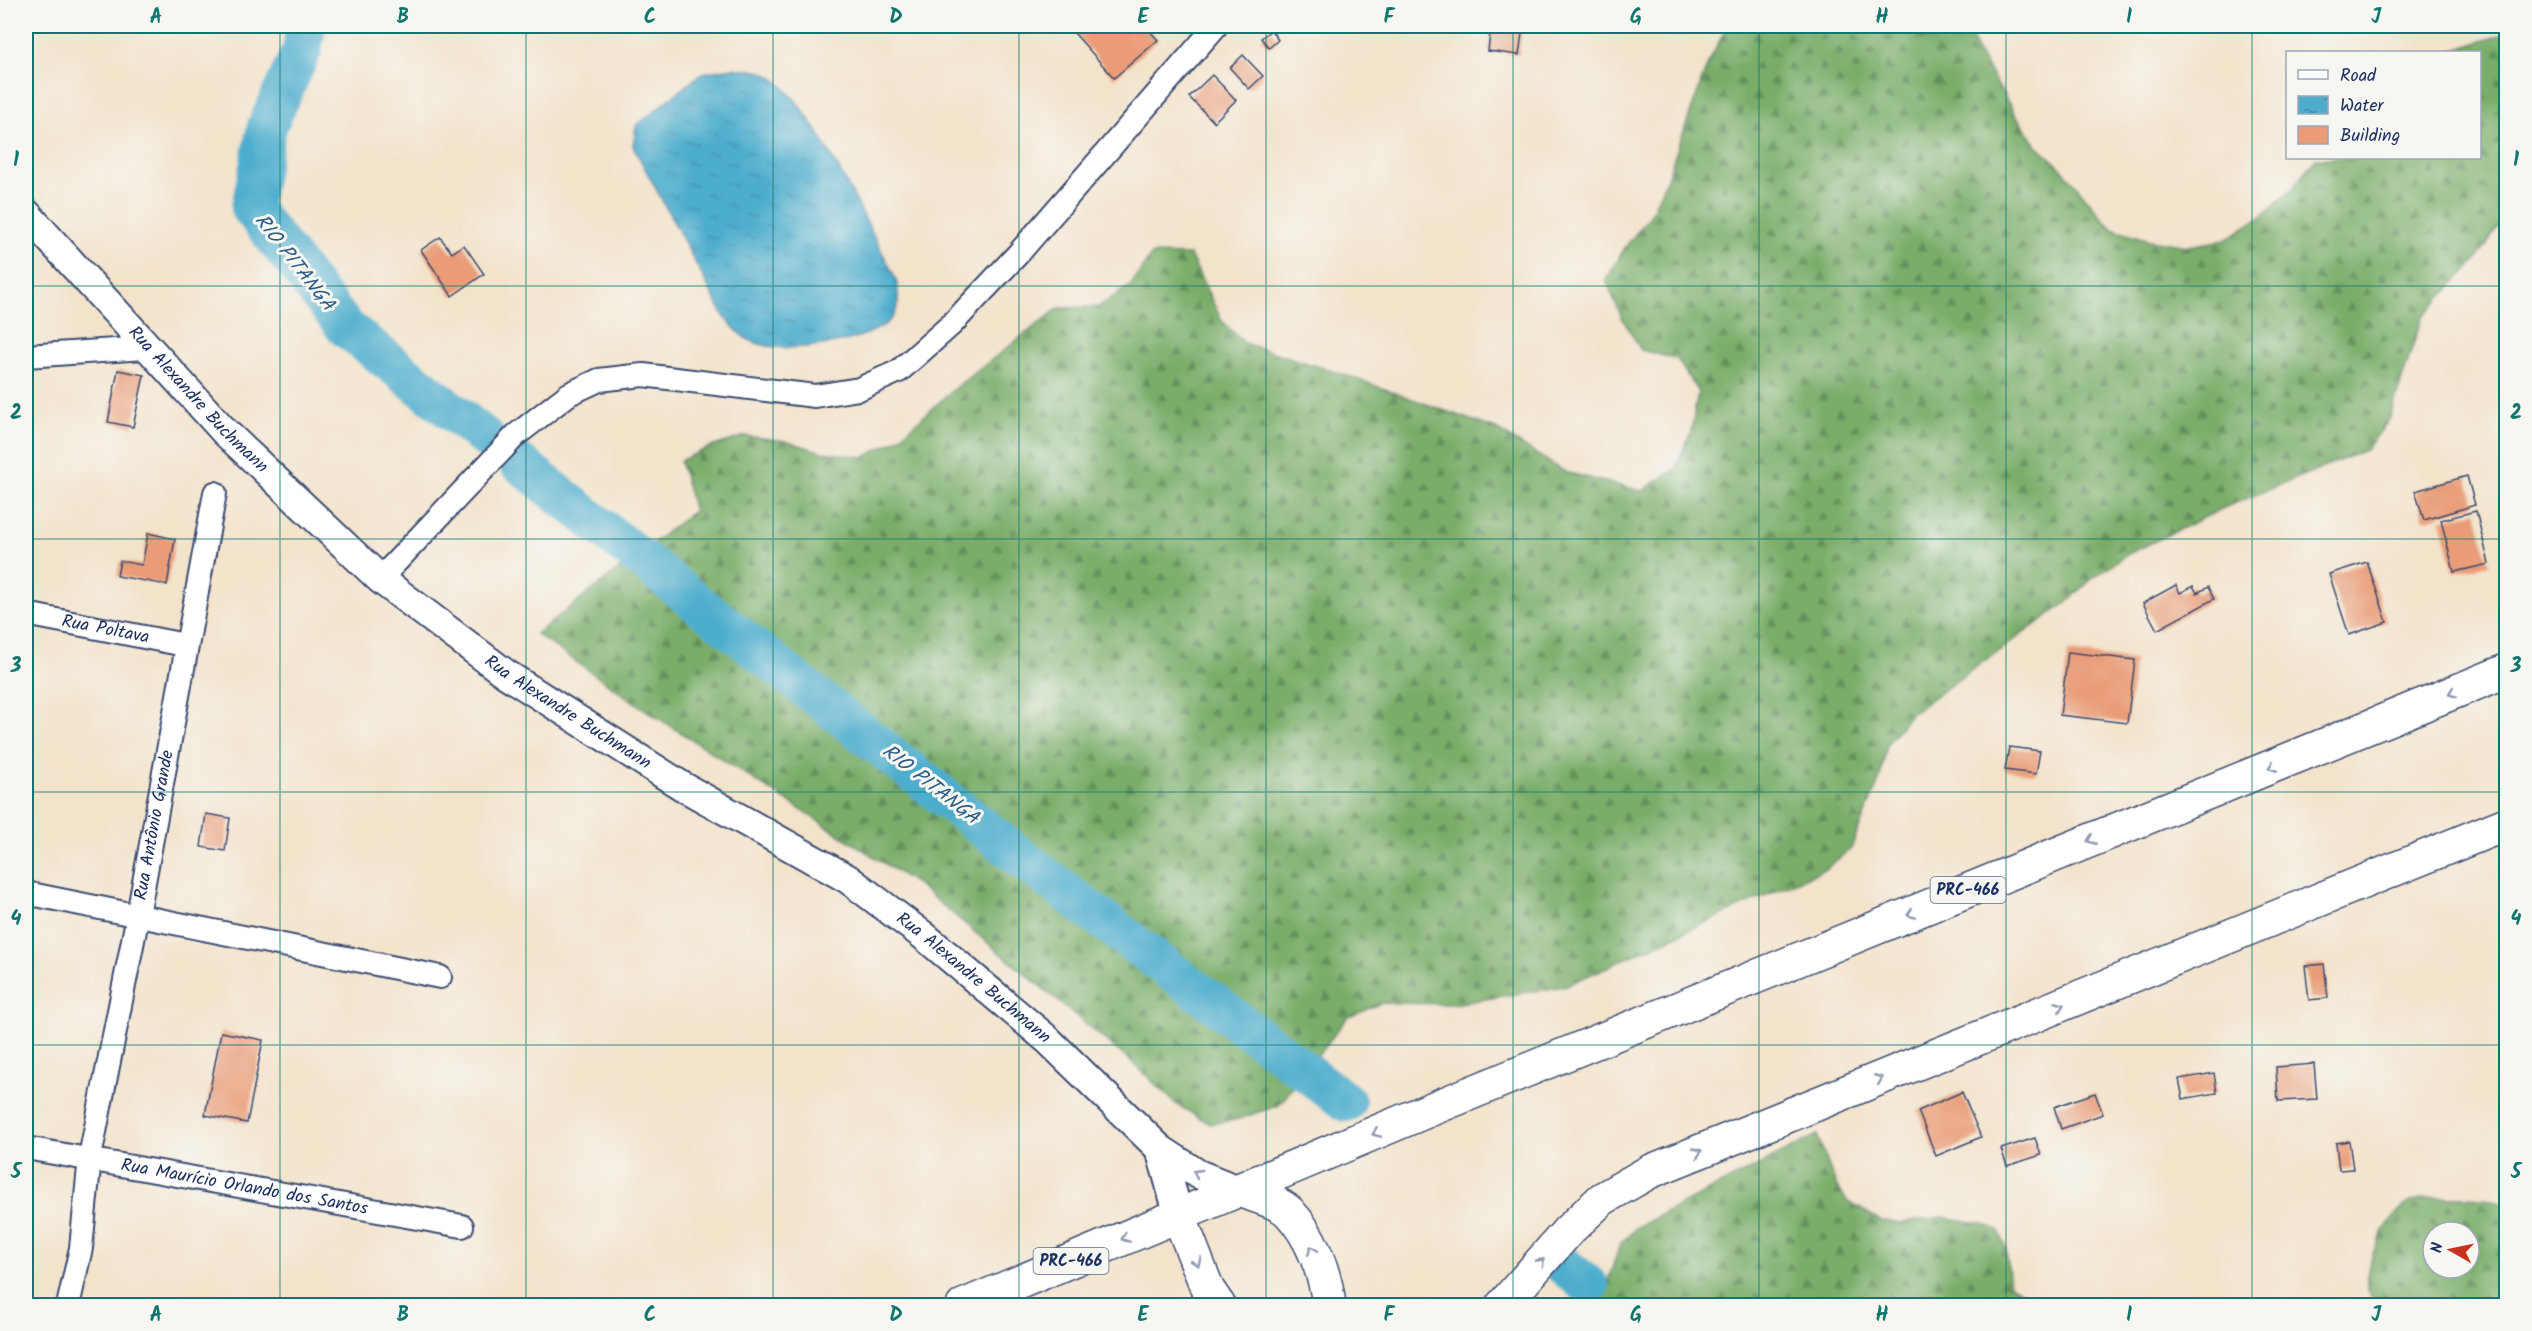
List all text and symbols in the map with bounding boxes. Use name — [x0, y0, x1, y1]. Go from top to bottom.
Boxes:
text: A — [150, 2, 162, 34]
text: B — [397, 2, 409, 34]
text: C — [644, 2, 656, 34]
text: D — [889, 2, 903, 34]
text: E — [1137, 2, 1149, 34]
text: F — [1384, 2, 1396, 34]
text: G — [1630, 2, 1642, 34]
text: H — [1875, 2, 1889, 34]
text: I — [2126, 2, 2132, 34]
text: J — [2371, 2, 2382, 34]
legend — [2286, 51, 2481, 159]
text: Road — [2340, 62, 2377, 91]
text: Water — [2340, 92, 2385, 121]
text: Building — [2340, 122, 2400, 151]
text: 1 — [13, 145, 19, 177]
text: 1 — [2513, 145, 2519, 177]
water label: RIO PITANGA — [246, 207, 343, 320]
street label: Rua Alexandre Buchmann — [121, 319, 275, 480]
text: 2 — [10, 398, 22, 430]
text: 2 — [2510, 398, 2522, 430]
street label: Rua Poltava — [59, 607, 152, 652]
street label: Rua Alexandre Buchmann — [478, 648, 657, 777]
text: 3 — [10, 651, 22, 683]
text: 3 — [2510, 651, 2522, 683]
one-way arrow — [2448, 686, 2459, 698]
water label: RIO PITANGA — [874, 737, 987, 834]
street label: Rua Antônio Grande — [127, 748, 182, 902]
one-way arrow — [2267, 760, 2278, 772]
one-way arrow — [2086, 833, 2097, 845]
road number: PRC-466 — [1930, 877, 2006, 903]
text: 4 — [11, 904, 22, 936]
text: 4 — [2511, 904, 2522, 936]
street label: Rua Alexandre Buchmann — [889, 905, 1057, 1051]
one-way arrow — [1906, 907, 1917, 919]
one-way arrow — [2053, 1001, 2064, 1013]
one-way arrow — [1873, 1073, 1883, 1086]
one-way arrow — [1371, 1126, 1382, 1138]
one-way arrow — [1692, 1147, 1703, 1159]
street label: Rua Maurício Orlando dos Santos — [119, 1151, 371, 1223]
text: 5 — [10, 1157, 23, 1189]
text: 5 — [2510, 1157, 2523, 1189]
one-way arrow — [1193, 1168, 1203, 1180]
north arrow — [2421, 1220, 2481, 1280]
one-way arrow — [1121, 1231, 1132, 1243]
text: N — [2425, 1241, 2451, 1255]
one-way arrow — [1307, 1245, 1319, 1256]
road number: PRC-466 — [1034, 1248, 1108, 1274]
one-way arrow — [1189, 1256, 1202, 1267]
one-way arrow — [1534, 1258, 1545, 1269]
text: A — [150, 1300, 162, 1331]
text: B — [397, 1300, 409, 1331]
text: C — [644, 1300, 656, 1331]
text: D — [889, 1300, 903, 1331]
text: E — [1137, 1300, 1149, 1331]
text: F — [1384, 1300, 1396, 1331]
text: G — [1630, 1300, 1642, 1331]
text: H — [1875, 1300, 1889, 1331]
text: I — [2126, 1300, 2132, 1331]
text: J — [2371, 1300, 2382, 1331]

